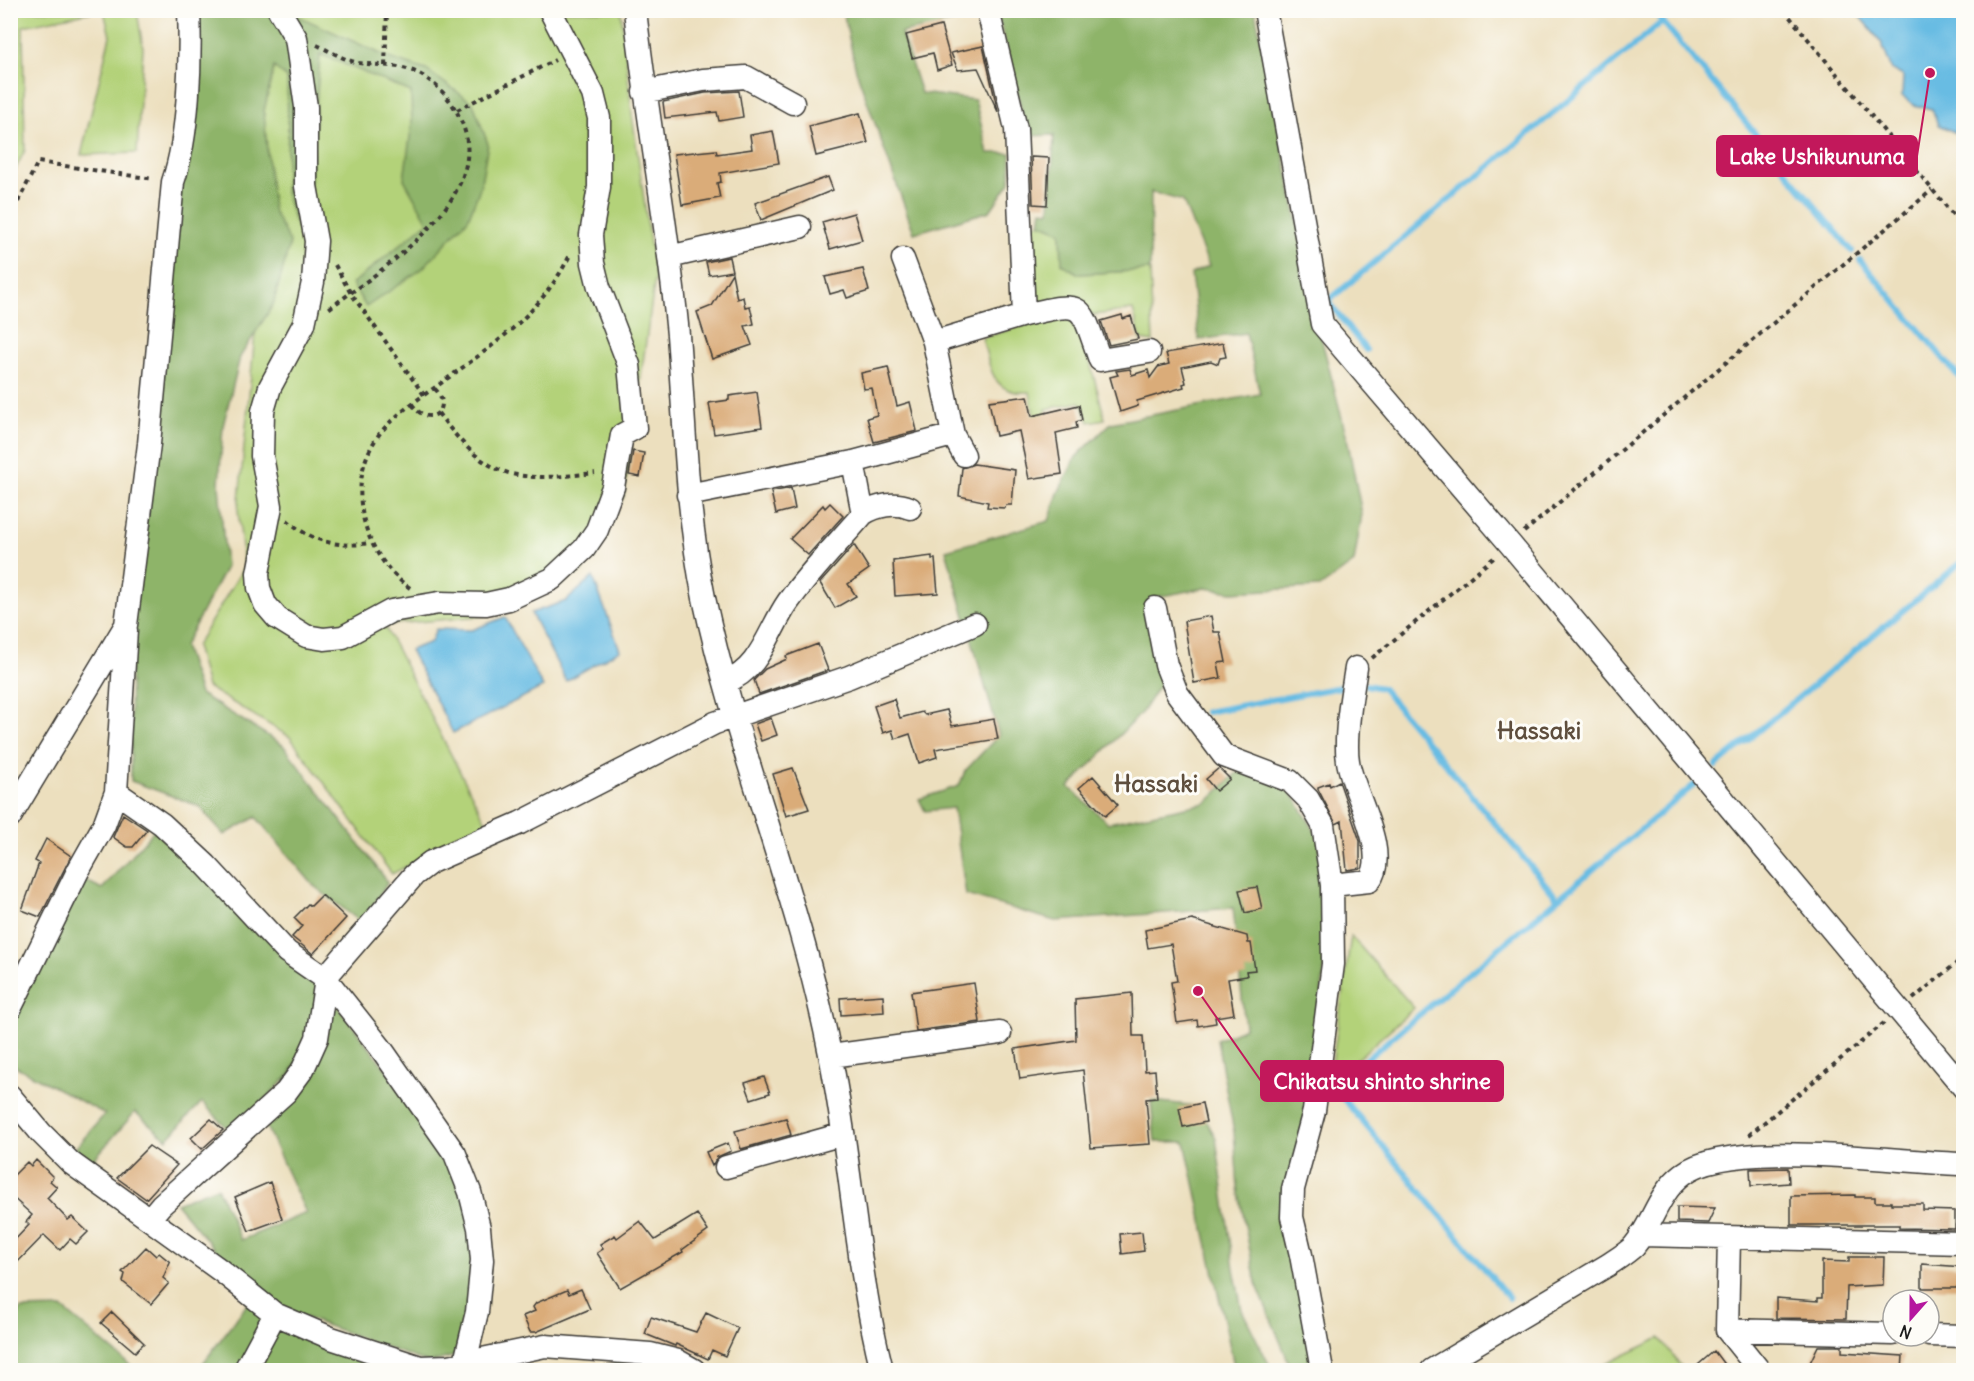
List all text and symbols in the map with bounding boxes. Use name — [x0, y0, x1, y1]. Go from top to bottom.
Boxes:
callout: Lake Ushikunuma — [1717, 136, 1917, 176]
text: Lake Ushikunuma — [1729, 142, 1906, 170]
district label: Hassaki — [1497, 715, 1581, 745]
district label: Hassaki — [1114, 768, 1198, 798]
callout: Chikatsu shinto shrine — [1261, 1061, 1503, 1101]
text: Chikatsu shinto shrine — [1273, 1067, 1491, 1095]
north arrow — [1881, 1288, 1941, 1348]
text: N — [1897, 1321, 1914, 1343]

